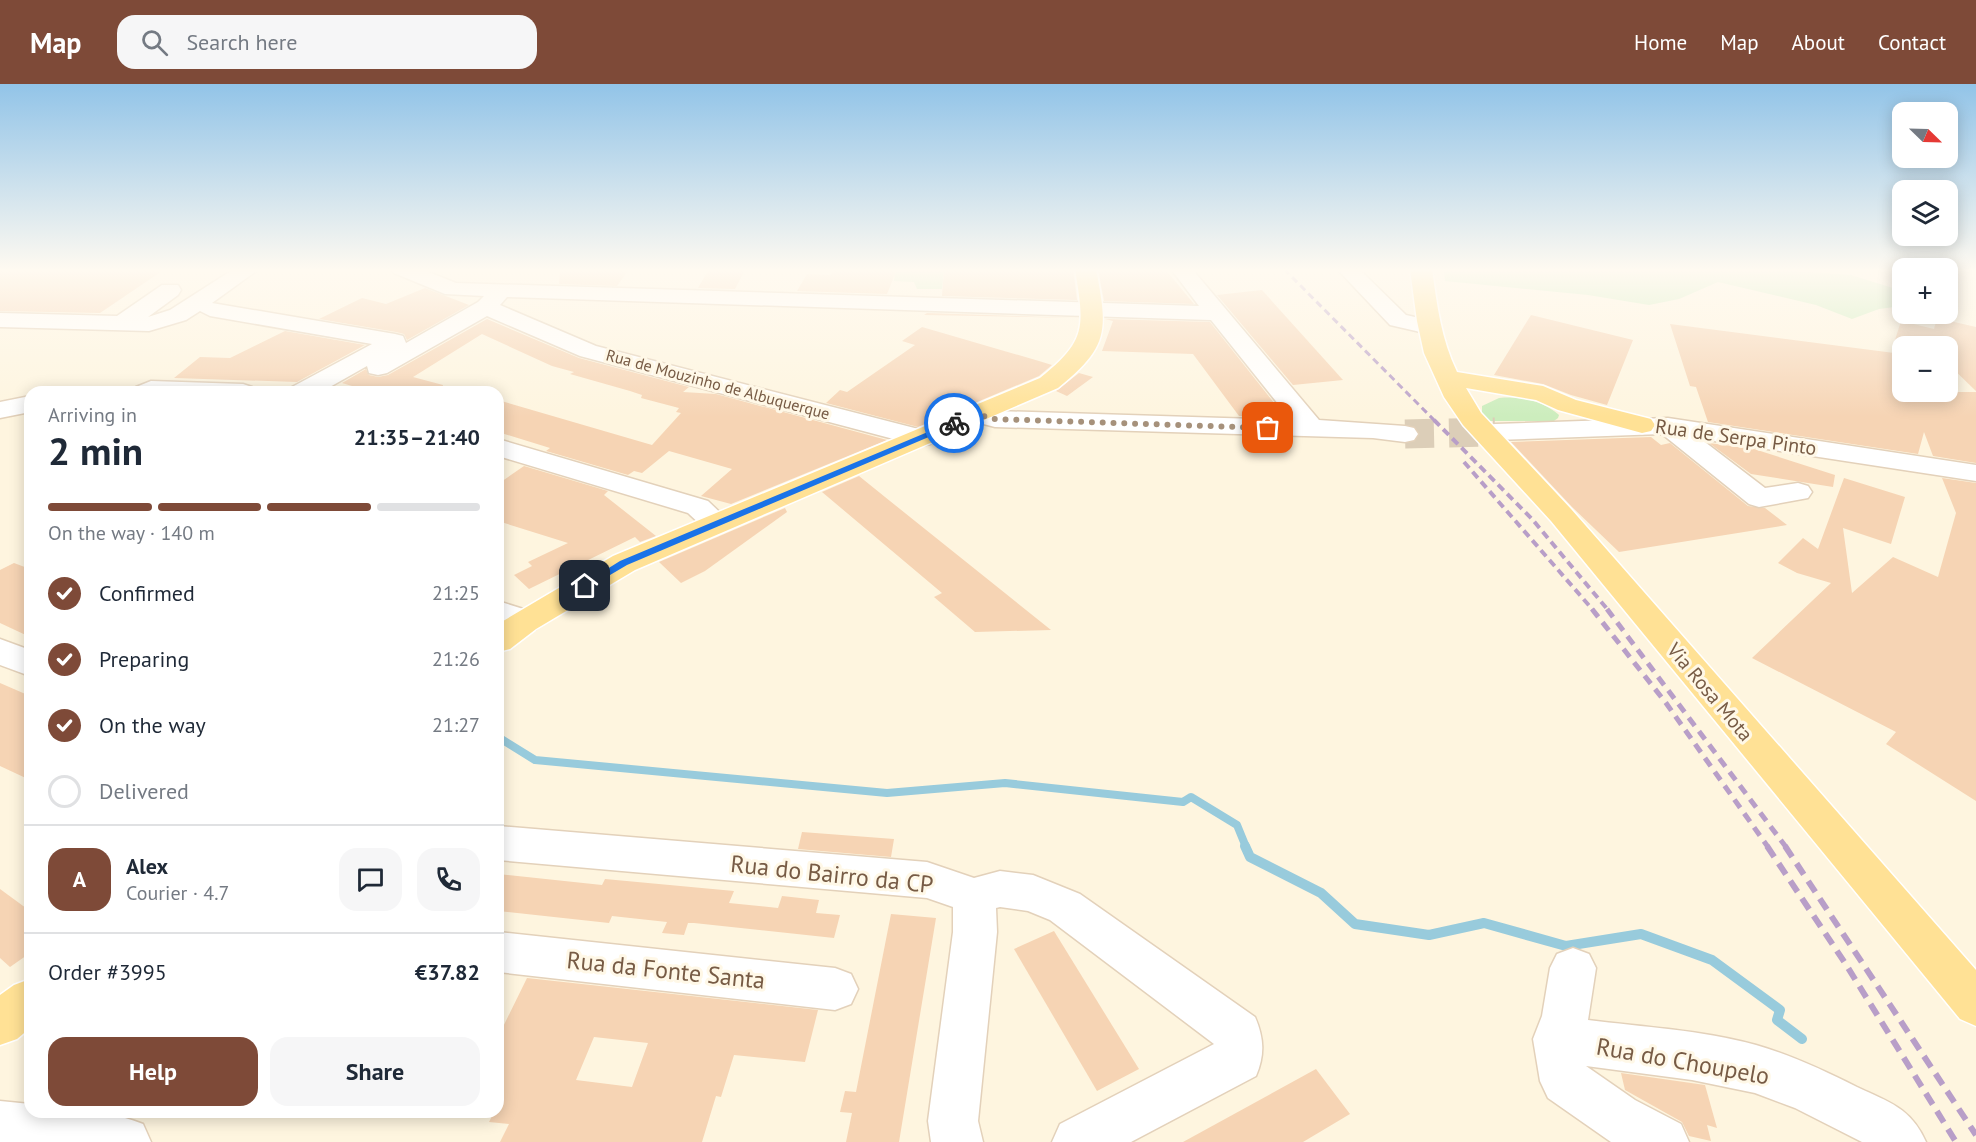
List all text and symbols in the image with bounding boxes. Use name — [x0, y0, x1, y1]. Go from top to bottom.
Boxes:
search box — [117, 15, 537, 69]
text: Map — [30, 24, 81, 61]
icon: search — [138, 26, 171, 59]
text: Search here — [186, 28, 297, 56]
text: Home — [1634, 29, 1687, 56]
text: Map — [1720, 29, 1759, 56]
text: About — [1792, 29, 1845, 56]
text: Contact — [1878, 29, 1946, 56]
north arrow — [1892, 102, 1958, 168]
map controls — [1892, 102, 1958, 402]
button: layers — [1892, 180, 1958, 246]
button: + — [1892, 258, 1958, 324]
button: − — [1892, 336, 1958, 402]
street label: Rua de Mouzinho de Albuquerque — [604, 344, 832, 424]
courier — [924, 393, 984, 453]
text: Arriving in — [48, 402, 137, 428]
pin — [1242, 402, 1293, 453]
icon: bike — [938, 407, 971, 440]
icon: bag — [1251, 411, 1284, 444]
street label: Rua de Serpa Pinto — [1654, 413, 1818, 461]
text: 21:35–21:40 — [354, 423, 480, 451]
text: 2 min — [48, 425, 143, 476]
text: On the way · 140 m — [48, 520, 215, 546]
pin — [559, 560, 610, 611]
icon: home — [568, 569, 601, 602]
icon: check — [48, 577, 81, 610]
text: Confirmed — [99, 579, 195, 607]
text: 21:25 — [432, 580, 480, 606]
street label: Via Rosa Mota — [1661, 637, 1759, 747]
icon: check — [48, 643, 81, 676]
text: Preparing — [99, 645, 189, 673]
text: 21:26 — [432, 646, 480, 672]
icon: check — [48, 709, 81, 742]
text: On the way — [99, 711, 206, 739]
text: 21:27 — [432, 712, 480, 738]
text: Delivered — [99, 777, 189, 805]
button: chat — [339, 848, 402, 911]
button: phone — [417, 848, 480, 911]
street label: Rua do Bairro da CP — [729, 848, 935, 900]
text: Alex — [126, 852, 168, 880]
text: A — [73, 865, 86, 893]
text: Courier · 4.7 — [126, 880, 229, 906]
street label: Rua da Fonte Santa — [565, 944, 767, 996]
text: Order #3995 — [48, 958, 167, 986]
text: €37.82 — [415, 958, 480, 986]
street label: Rua do Choupelo — [1594, 1031, 1772, 1091]
button: Help — [48, 1037, 258, 1106]
button: Share — [270, 1037, 480, 1106]

